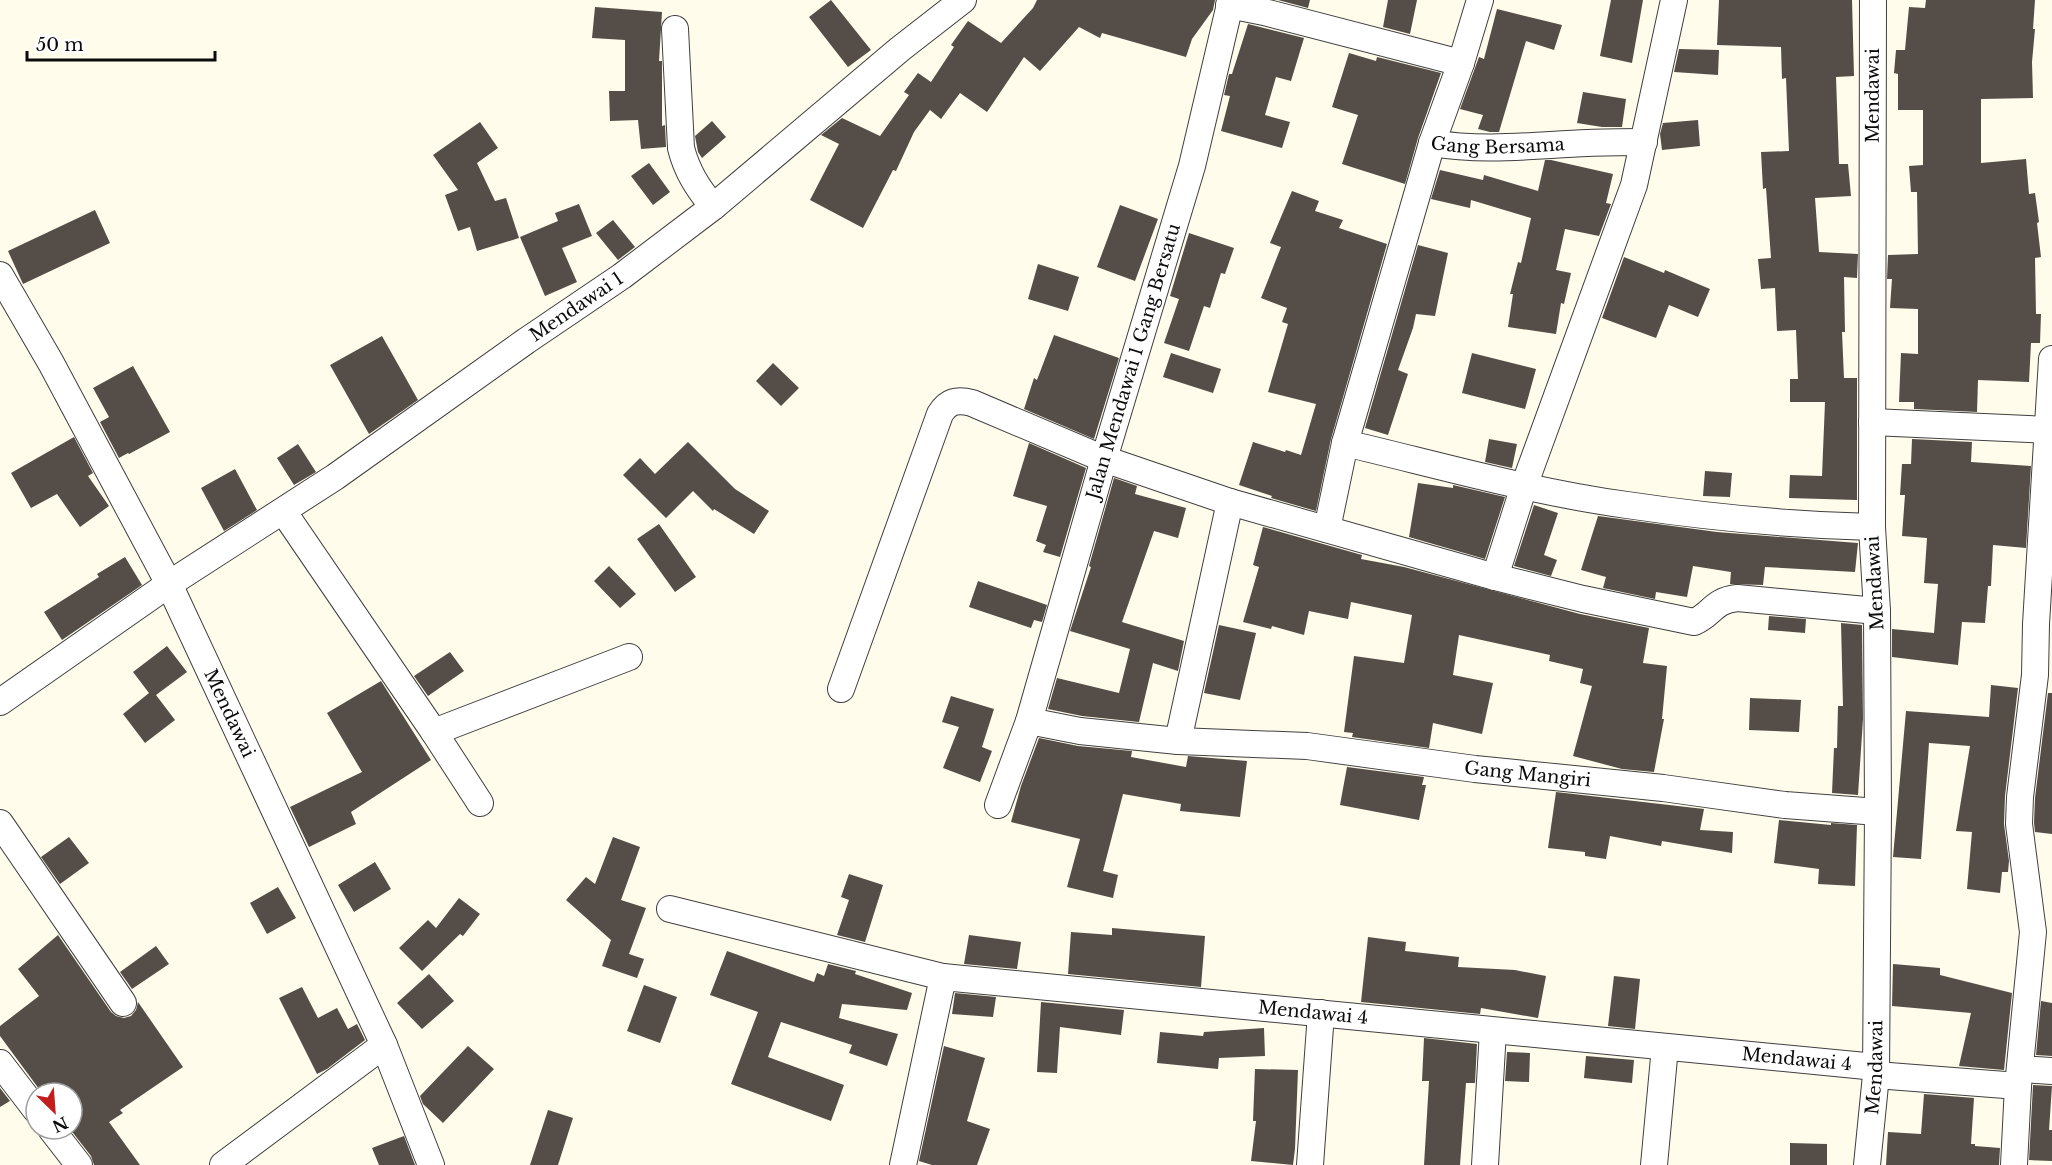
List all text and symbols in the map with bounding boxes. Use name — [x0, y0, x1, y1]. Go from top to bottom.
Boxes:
scale bar — [27, 24, 214, 62]
text: 50 m — [36, 34, 84, 56]
street label: Mendawai — [1862, 48, 1884, 143]
street label: Gang Bersama — [1429, 132, 1565, 159]
street label: Jalan Mendawai 1 Gang Bersatu — [1081, 221, 1185, 504]
street label: Mendawai 1 — [525, 267, 627, 346]
street label: Mendawai — [1862, 535, 1888, 631]
street label: Mendawai — [199, 666, 259, 761]
street label: Gang Mangiri — [1463, 757, 1592, 792]
street label: Mendawai 4 — [1257, 996, 1369, 1029]
street label: Mendawai — [1861, 1020, 1887, 1116]
street label: Mendawai 4 — [1741, 1043, 1853, 1076]
north arrow — [24, 1081, 84, 1141]
text: N — [49, 1112, 71, 1137]

